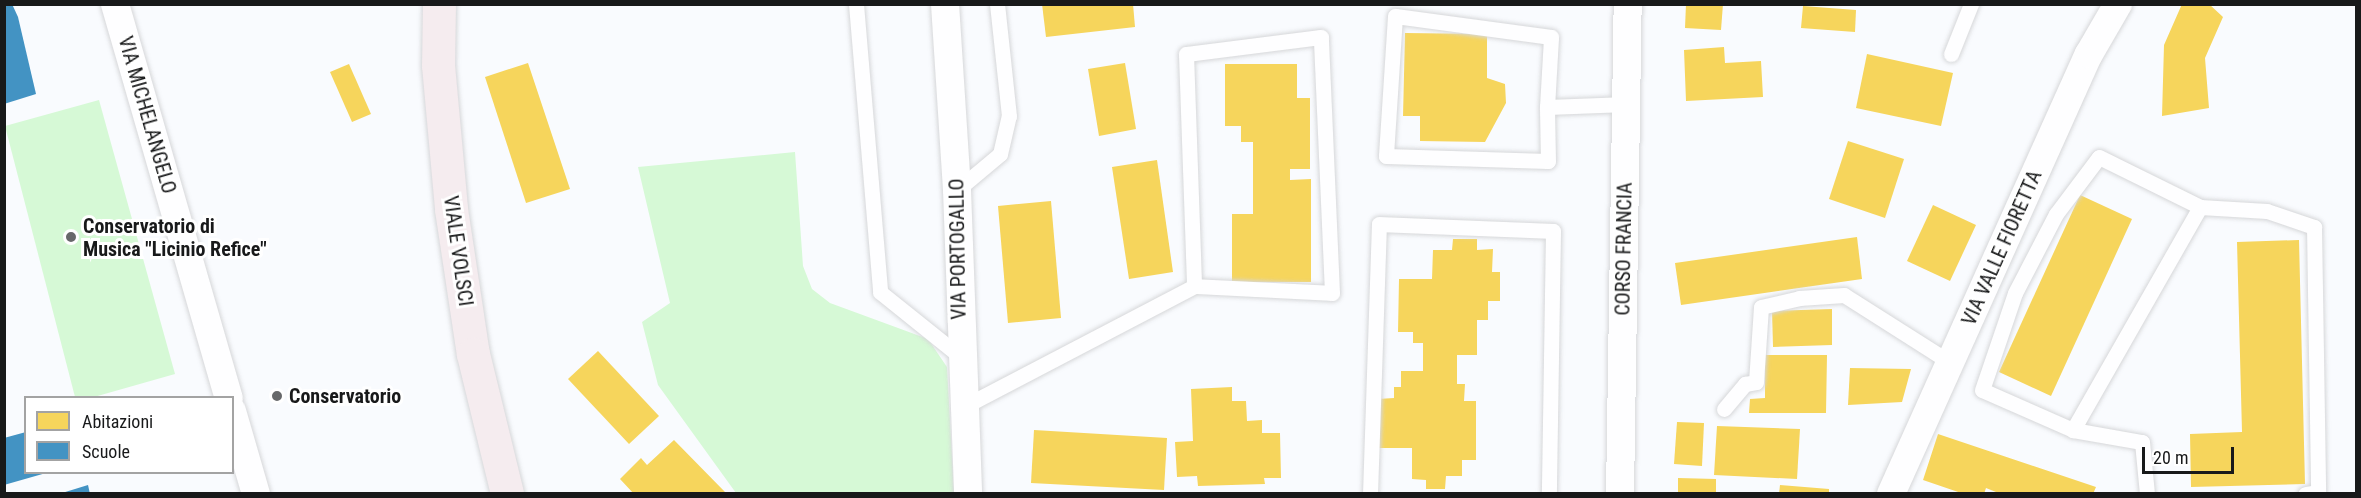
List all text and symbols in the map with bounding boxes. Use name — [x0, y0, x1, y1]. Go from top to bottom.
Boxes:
street label: VIA MICHELANGELO — [113, 34, 181, 196]
street label: VIA VALLE FIORETTA — [1957, 167, 2047, 329]
street label: VIA PORTOGALLO — [945, 178, 971, 320]
street label: CORSO FRANCIA — [1611, 182, 1637, 316]
street label: VIALE VOLSCI — [438, 194, 478, 308]
place label: Conservatorio di Musica "Licinio Refice" — [83, 214, 267, 261]
marker: Conservatorio di Musica "Licinio Refice" — [64, 230, 78, 244]
place label: Conservatorio — [289, 384, 401, 408]
marker: Conservatorio — [270, 389, 284, 403]
legend — [24, 396, 234, 474]
text: Abitazioni — [82, 411, 153, 432]
scale bar — [2145, 435, 2236, 473]
text: Scuole — [82, 441, 130, 462]
text: 20 m — [2153, 447, 2188, 468]

